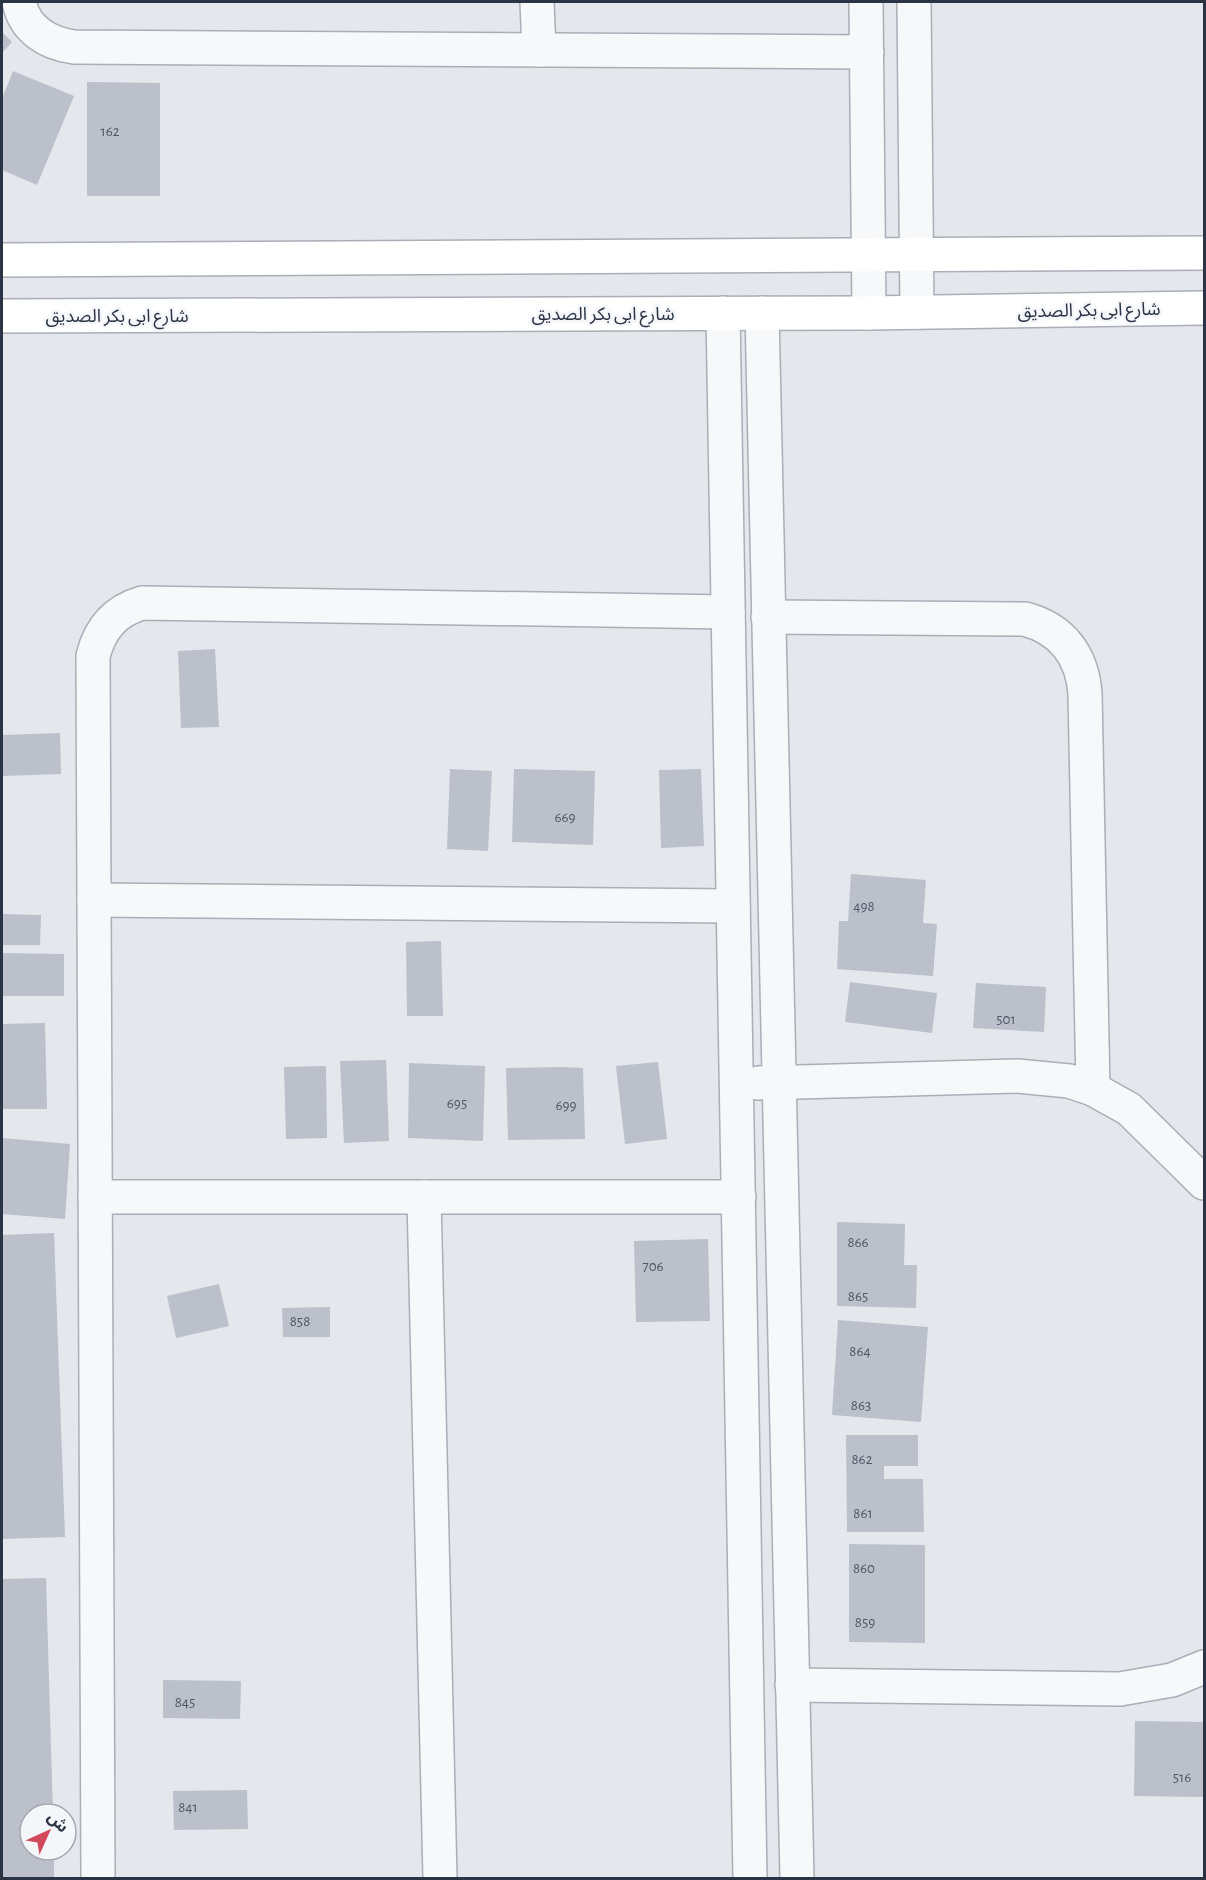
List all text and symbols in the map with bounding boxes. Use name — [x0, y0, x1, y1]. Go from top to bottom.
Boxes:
house number: 162 — [100, 124, 120, 139]
street label: شارع ابى بكر الصديق — [1017, 301, 1161, 325]
street label: شارع ابى بكر الصديق — [531, 306, 675, 328]
street label: شارع ابى بكر الصديق — [45, 308, 189, 330]
house number: 669 — [554, 810, 576, 825]
house number: 498 — [853, 899, 875, 914]
house number: 501 — [996, 1012, 1016, 1027]
house number: 695 — [447, 1096, 467, 1111]
house number: 699 — [555, 1098, 577, 1113]
house number: 866 — [847, 1235, 869, 1250]
house number: 706 — [642, 1259, 664, 1274]
house number: 865 — [848, 1289, 868, 1304]
house number: 858 — [290, 1314, 310, 1329]
house number: 864 — [849, 1344, 871, 1359]
house number: 863 — [851, 1398, 871, 1413]
house number: 862 — [852, 1452, 873, 1467]
house number: 861 — [853, 1506, 873, 1521]
house number: 860 — [853, 1561, 875, 1576]
house number: 859 — [855, 1615, 875, 1630]
house number: 845 — [175, 1695, 195, 1710]
house number: 516 — [1173, 1770, 1191, 1785]
house number: 841 — [178, 1800, 198, 1815]
north arrow — [18, 1802, 78, 1862]
text: ش — [44, 1809, 71, 1836]

